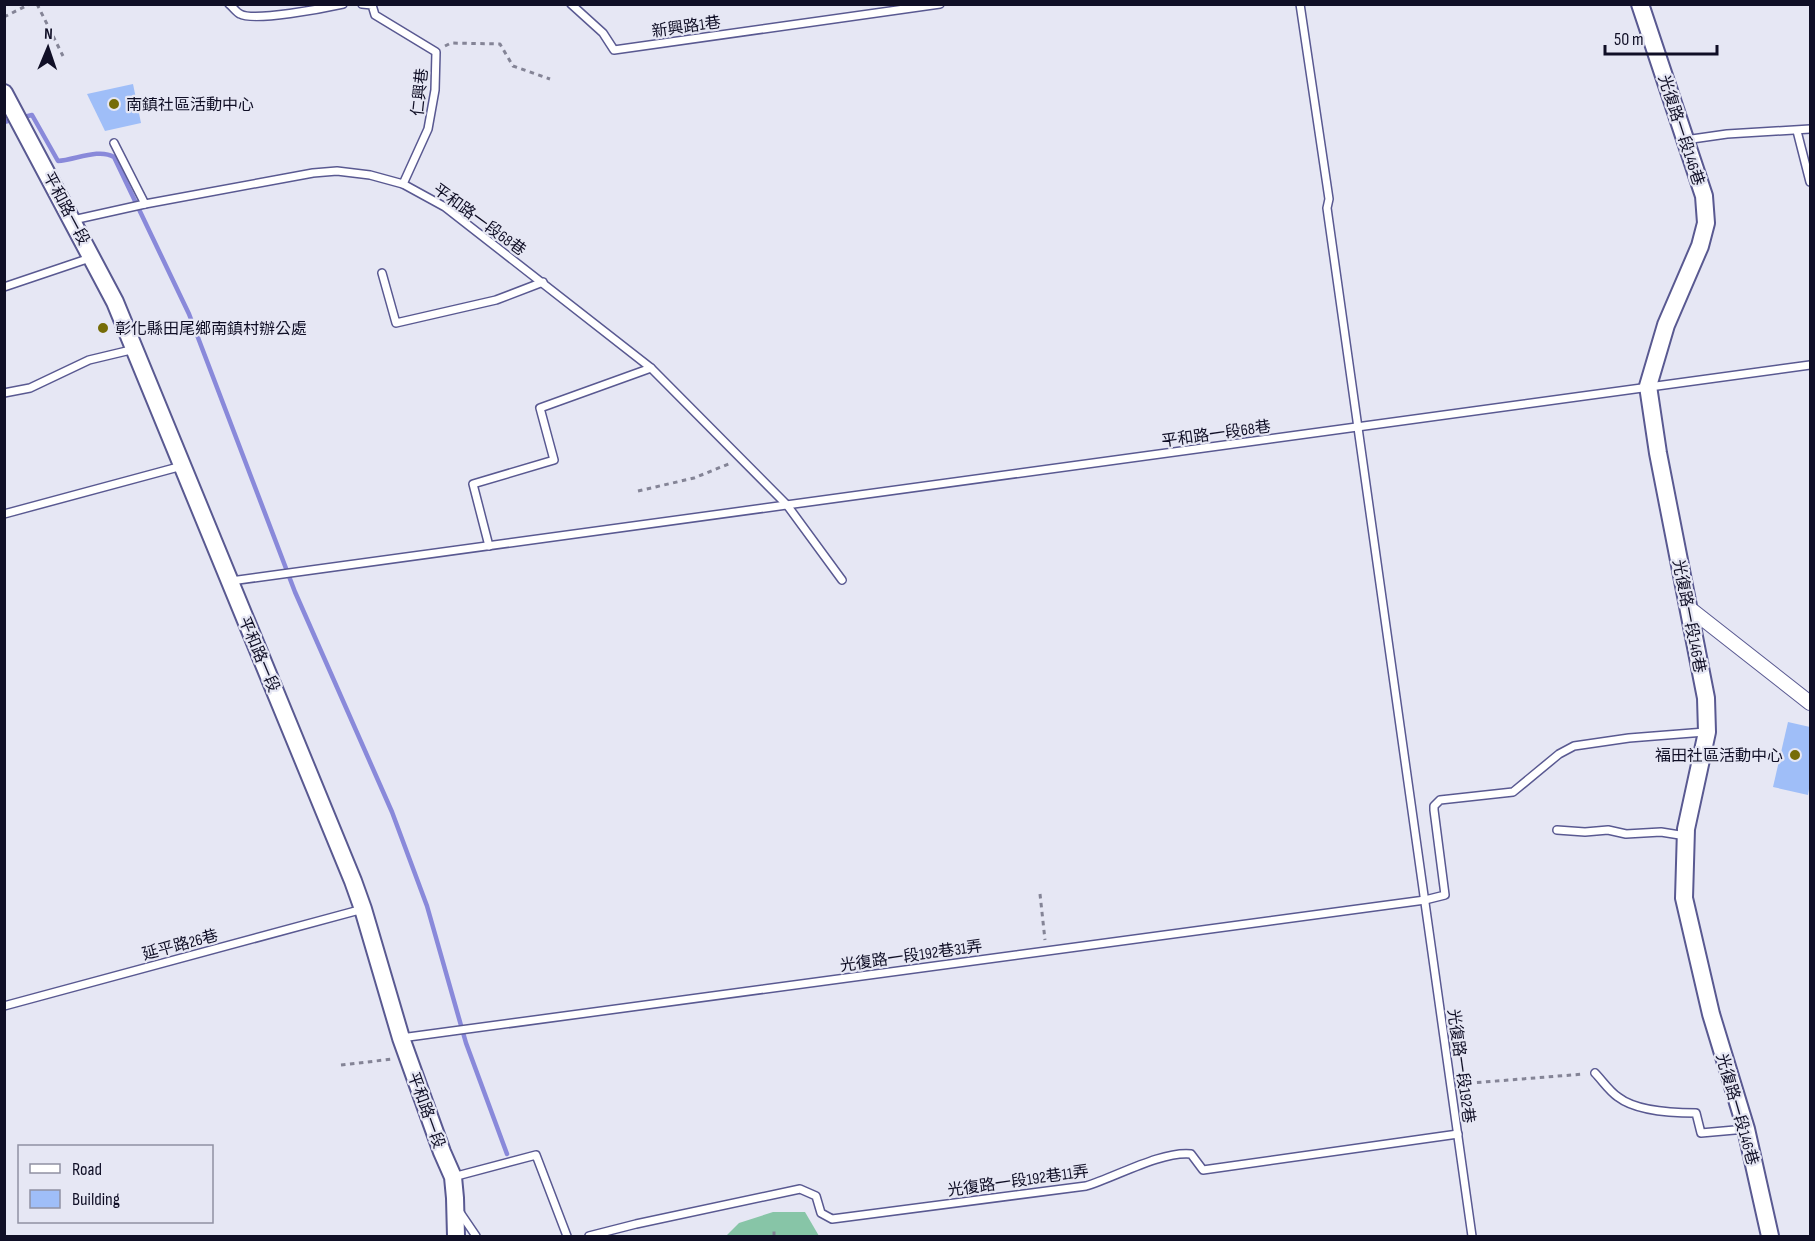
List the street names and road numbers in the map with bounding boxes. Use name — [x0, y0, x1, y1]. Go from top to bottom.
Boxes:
street label: 新興路1巷 — [650, 13, 722, 42]
street label: 仁興巷 — [409, 67, 432, 117]
street label: 光復路一段146巷 — [1654, 73, 1707, 188]
street label: 平和路一段 — [39, 169, 93, 248]
street label: 平和路一段68巷 — [429, 180, 529, 260]
street label: 平和路一段68巷 — [1160, 417, 1272, 452]
street label: 光復路一段146巷 — [1668, 558, 1709, 675]
street label: 平和路一段 — [234, 614, 283, 695]
street label: 延平路26巷 — [140, 926, 220, 965]
street label: 光復路一段192巷31弄 — [839, 937, 984, 976]
street label: 光復路一段192巷 — [1443, 1008, 1478, 1125]
street label: 光復路一段146巷 — [1712, 1051, 1762, 1167]
street label: 平和路一段 — [403, 1070, 448, 1151]
street label: 光復路一段192巷11弄 — [946, 1162, 1090, 1201]

